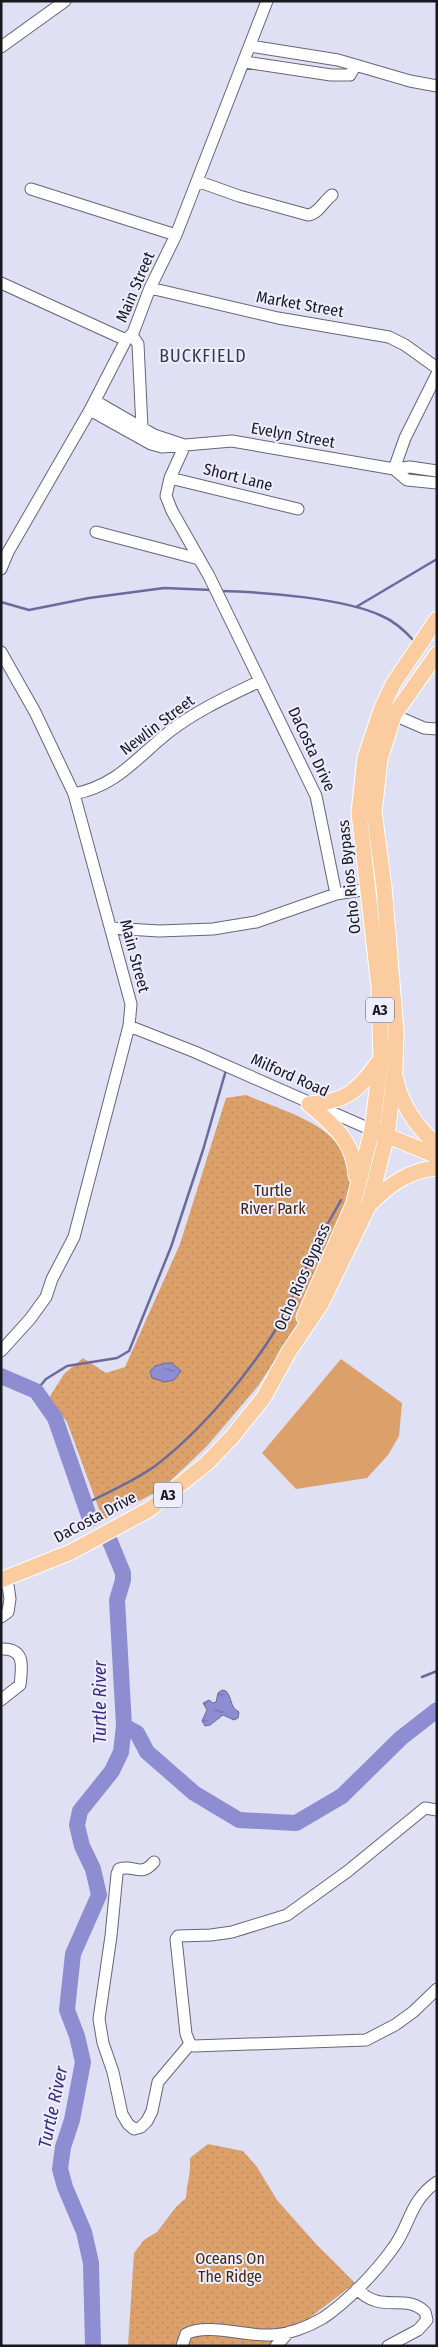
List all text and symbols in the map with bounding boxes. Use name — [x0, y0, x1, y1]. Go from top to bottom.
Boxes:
street label: Main Street — [112, 248, 159, 325]
street label: Market Street — [255, 287, 346, 321]
district label: BUCKFIELD — [159, 345, 247, 367]
street label: Evelyn Street — [250, 418, 337, 452]
street label: Short Lane — [201, 459, 275, 495]
street label: Newlin Street — [116, 691, 198, 759]
street label: DaCosta Drive — [284, 704, 340, 794]
street label: Ocho Rios Bypass — [334, 819, 364, 935]
street label: Main Street — [116, 917, 154, 995]
road number: A3 — [366, 998, 394, 1022]
street label: Milford Road — [248, 1049, 332, 1101]
park label: Turtle River Park — [240, 1181, 306, 1218]
street label: Ocho Rios Bypass — [270, 1221, 334, 1333]
road number: A3 — [154, 1482, 182, 1508]
street label: DaCosta Drive — [51, 1487, 140, 1547]
water label: Turtle River — [89, 1660, 111, 1744]
water label: Turtle River — [34, 2063, 73, 2150]
park label: Oceans On The Ridge — [195, 2249, 265, 2286]

